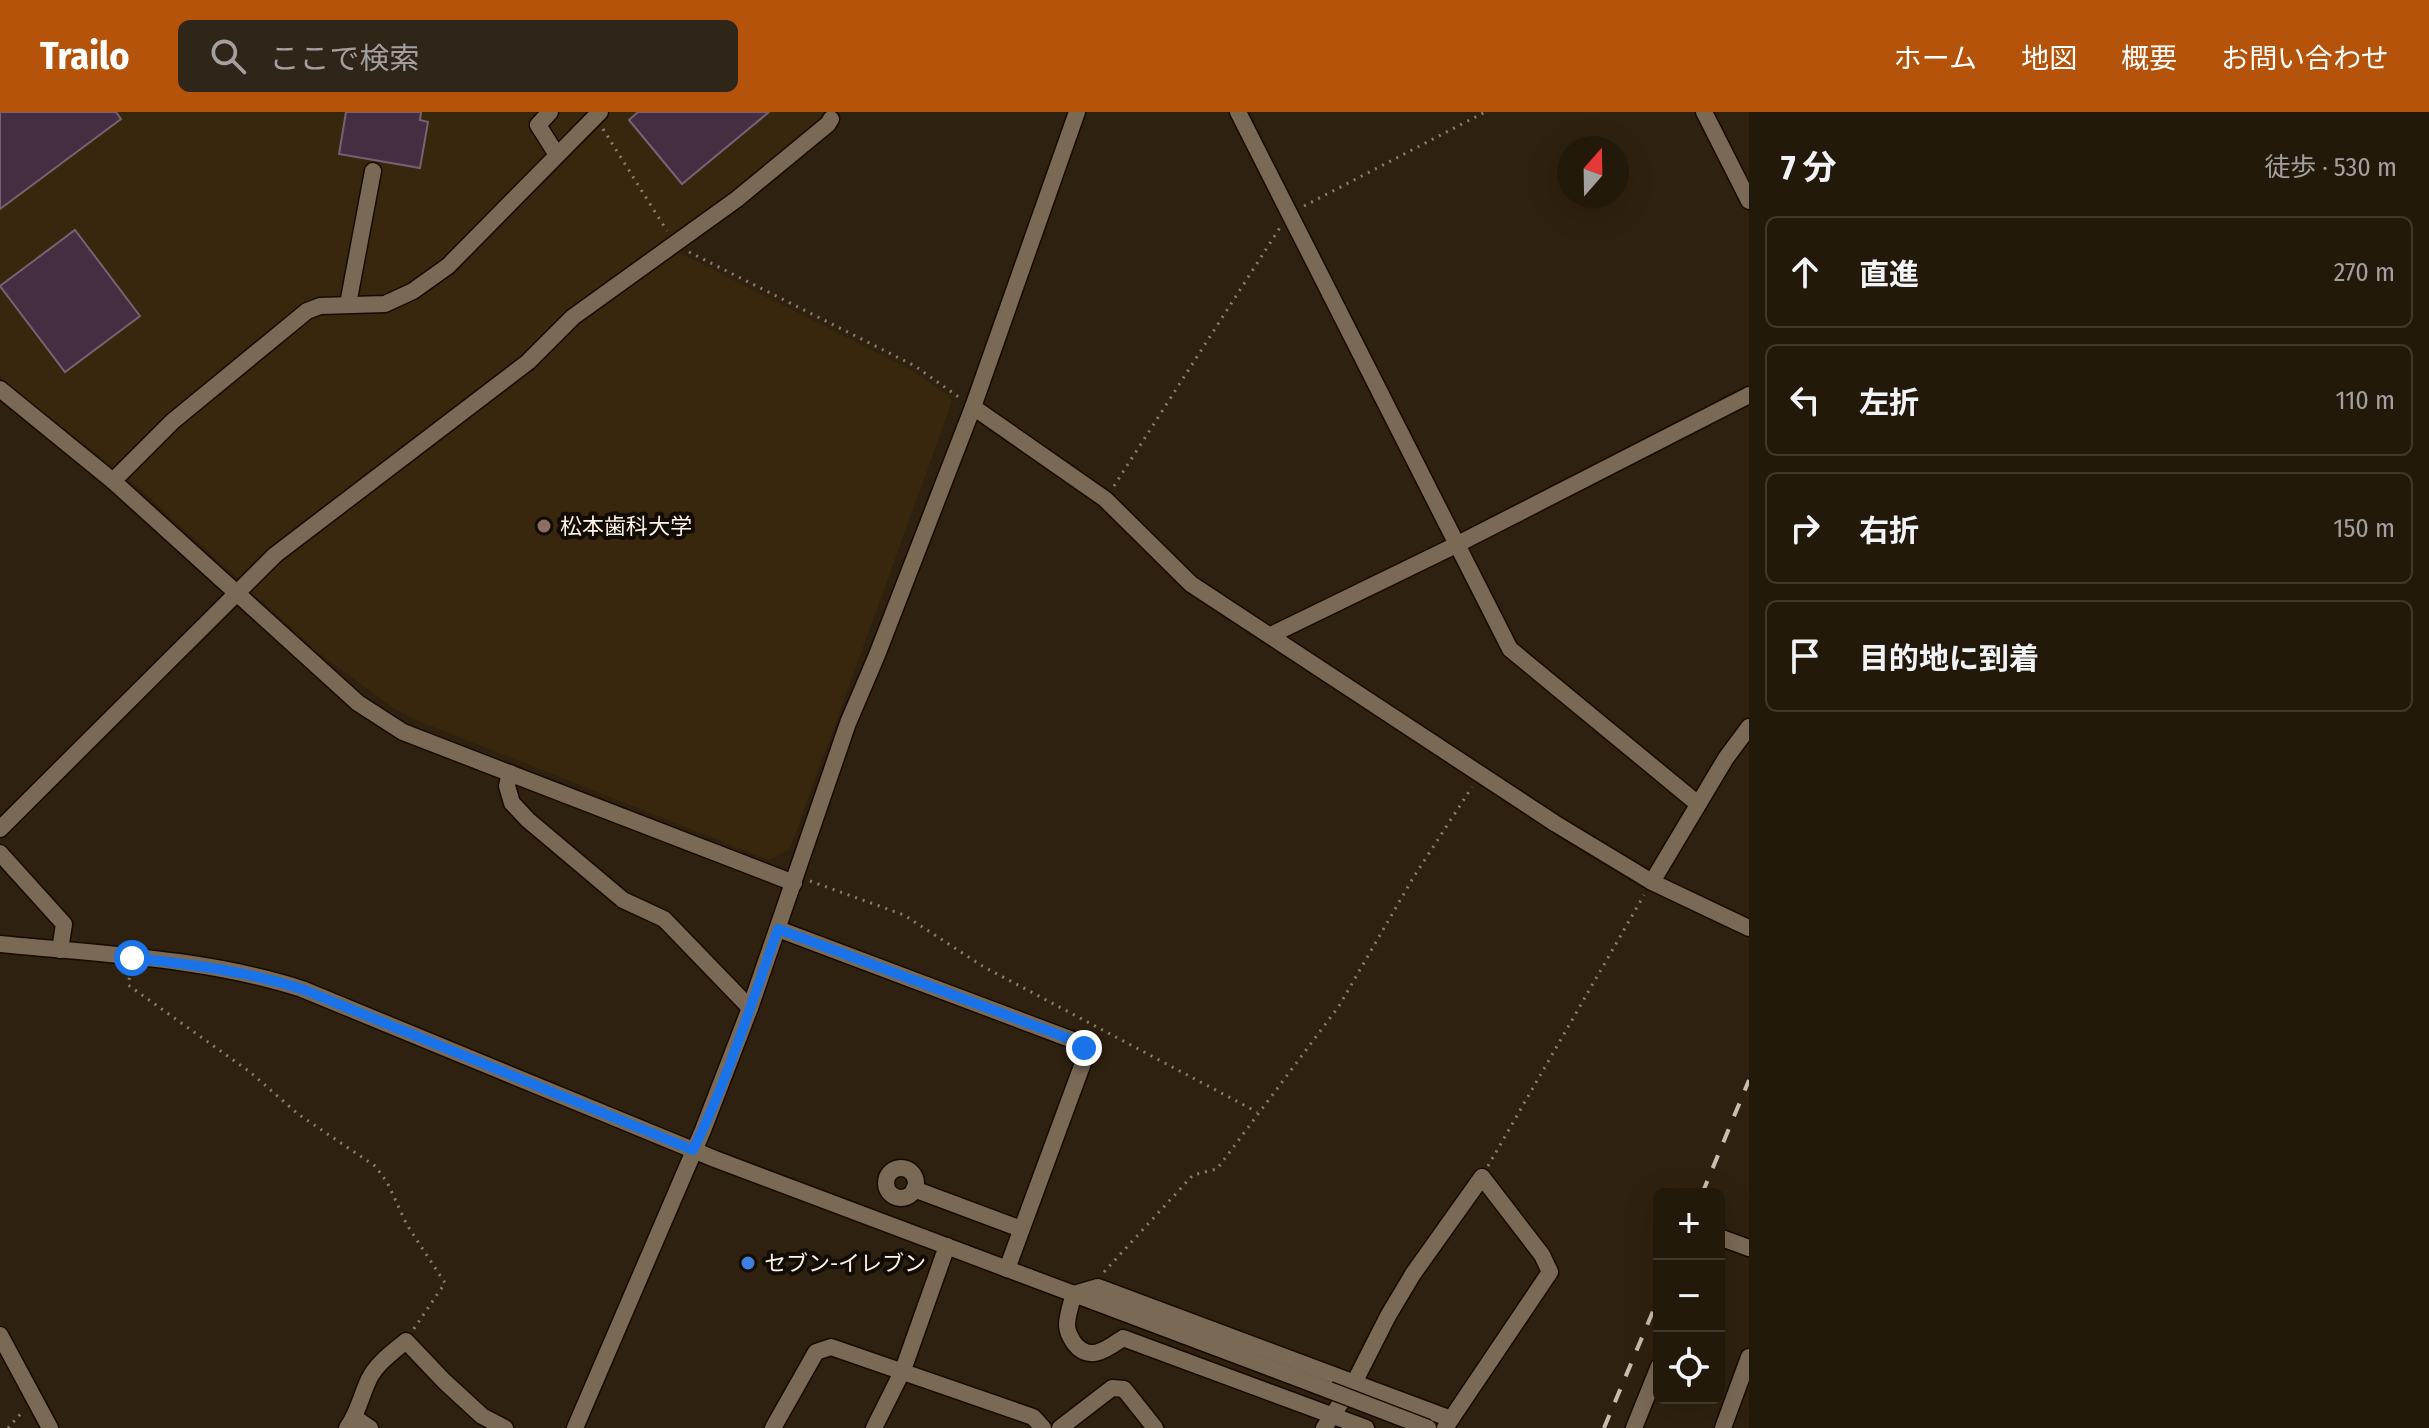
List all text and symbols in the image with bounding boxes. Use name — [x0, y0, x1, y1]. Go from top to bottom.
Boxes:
search box — [178, 20, 738, 92]
text: Trailo — [40, 33, 130, 79]
icon: search — [206, 34, 250, 78]
text: ここで検索 — [270, 41, 420, 77]
text: ホーム — [1894, 42, 1977, 75]
text: 地図 — [2021, 42, 2077, 75]
text: 概要 — [2121, 42, 2177, 75]
text: お問い合わせ — [2221, 42, 2389, 75]
north arrow — [1557, 136, 1629, 208]
text: 7 分 — [1781, 147, 1837, 188]
text: 徒歩 · 530 m — [2264, 152, 2397, 183]
icon: ahead — [1783, 250, 1827, 294]
text: 直進 — [1859, 257, 1919, 293]
text: 270 m — [2334, 257, 2395, 288]
icon: left — [1783, 378, 1827, 422]
text: 左折 — [1859, 385, 1919, 421]
text: 110 m — [2335, 385, 2395, 416]
icon: right — [1783, 506, 1827, 550]
place label: 松本歯科大学 — [560, 513, 692, 540]
text: 右折 — [1859, 513, 1919, 549]
text: 150 m — [2333, 513, 2395, 544]
marker: 松本歯科大学 — [535, 517, 553, 535]
icon: arrive — [1783, 634, 1827, 678]
text: 目的地に到着 — [1859, 641, 2039, 677]
route start — [114, 940, 150, 976]
route end — [1066, 1030, 1102, 1066]
map controls — [1653, 1188, 1725, 1404]
button: + — [1653, 1188, 1725, 1260]
place label: セブン-イレブン — [764, 1250, 926, 1277]
marker: セブン-イレブン — [739, 1254, 757, 1272]
button: − — [1653, 1260, 1725, 1332]
button: locate — [1653, 1332, 1725, 1404]

